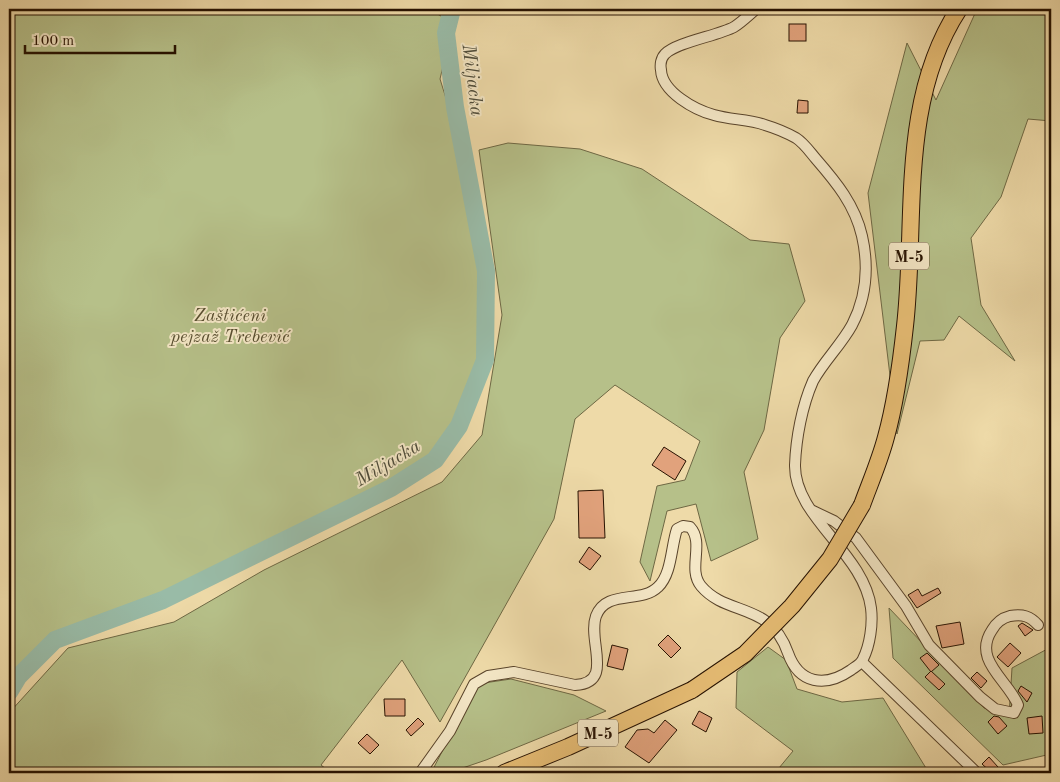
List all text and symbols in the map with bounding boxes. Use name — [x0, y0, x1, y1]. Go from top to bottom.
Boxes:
scale bar — [25, 22, 175, 54]
text: 100 m — [32, 34, 74, 49]
water label: Miljacka — [458, 42, 485, 118]
road number: M-5 — [889, 242, 929, 270]
park label: Zaštićeni pejzaž Trebević — [168, 307, 291, 346]
water label: Miljacka — [351, 437, 424, 492]
road number: M-5 — [578, 720, 618, 746]

